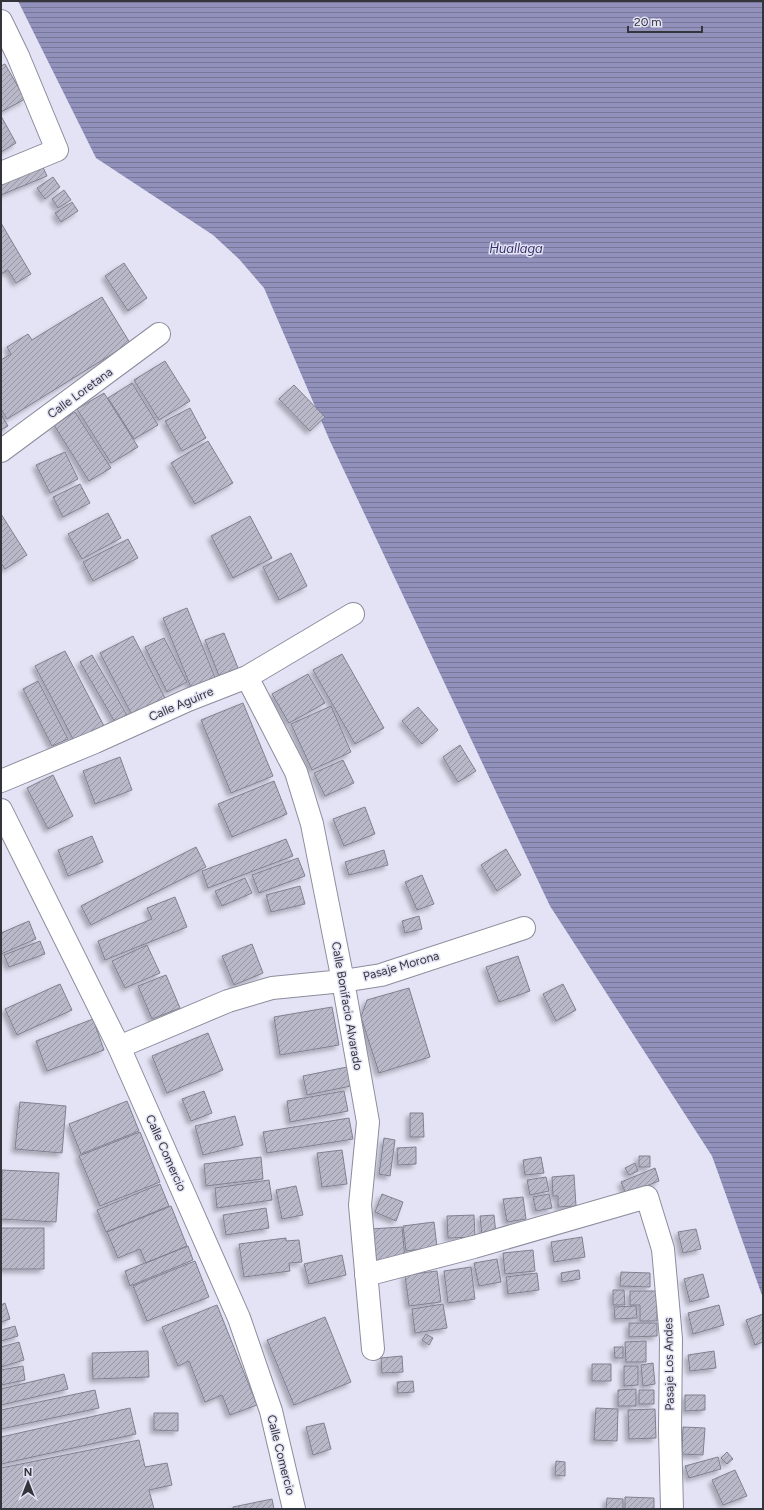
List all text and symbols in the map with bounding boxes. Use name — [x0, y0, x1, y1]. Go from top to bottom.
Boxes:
scale bar — [628, 8, 702, 34]
text: 20 m — [634, 15, 662, 29]
water label: Huallaga — [489, 241, 543, 256]
street label: Calle Loretana — [45, 365, 115, 421]
street label: Calle Aguirre — [147, 684, 216, 724]
street label: Calle Bonifacio Alvarado — [329, 941, 365, 1071]
street label: Pasaje Morona — [361, 948, 441, 984]
street label: Calle Comercio — [143, 1113, 189, 1193]
street label: Pasaje Los Andes — [661, 1317, 677, 1411]
street label: Calle Comercio — [264, 1413, 298, 1497]
north arrow — [8, 1462, 48, 1502]
text: N — [24, 1466, 32, 1479]

